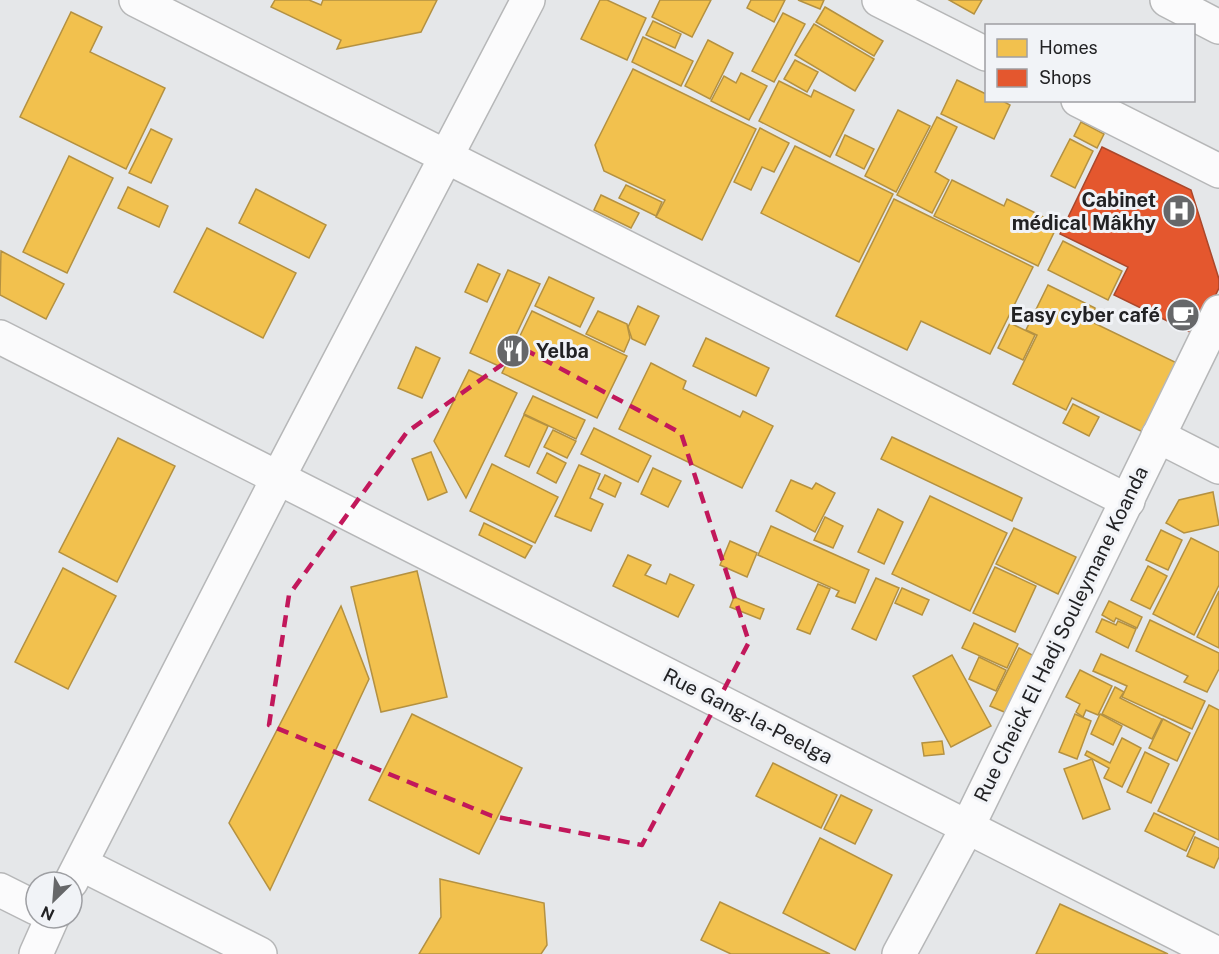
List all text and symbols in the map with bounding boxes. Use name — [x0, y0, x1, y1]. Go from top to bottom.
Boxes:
legend — [985, 24, 1195, 102]
text: Homes — [1039, 37, 1098, 58]
text: Shops — [1039, 67, 1091, 88]
place label: Cabinet médical Mâkhy — [1012, 188, 1156, 235]
hospital icon: Cabinet médical Mâkhy — [1161, 193, 1197, 229]
cafe icon: Easy cyber café — [1165, 297, 1201, 333]
place label: Easy cyber café — [1010, 303, 1160, 327]
restaurant icon: Yelba — [495, 333, 531, 369]
place label: Yelba — [536, 339, 589, 363]
street label: Rue Cheick El Hadj Souleymane Koanda — [969, 462, 1153, 806]
street label: Rue Gang-la-Peelga — [659, 663, 837, 769]
north arrow — [24, 870, 84, 930]
text: N — [38, 902, 58, 924]

